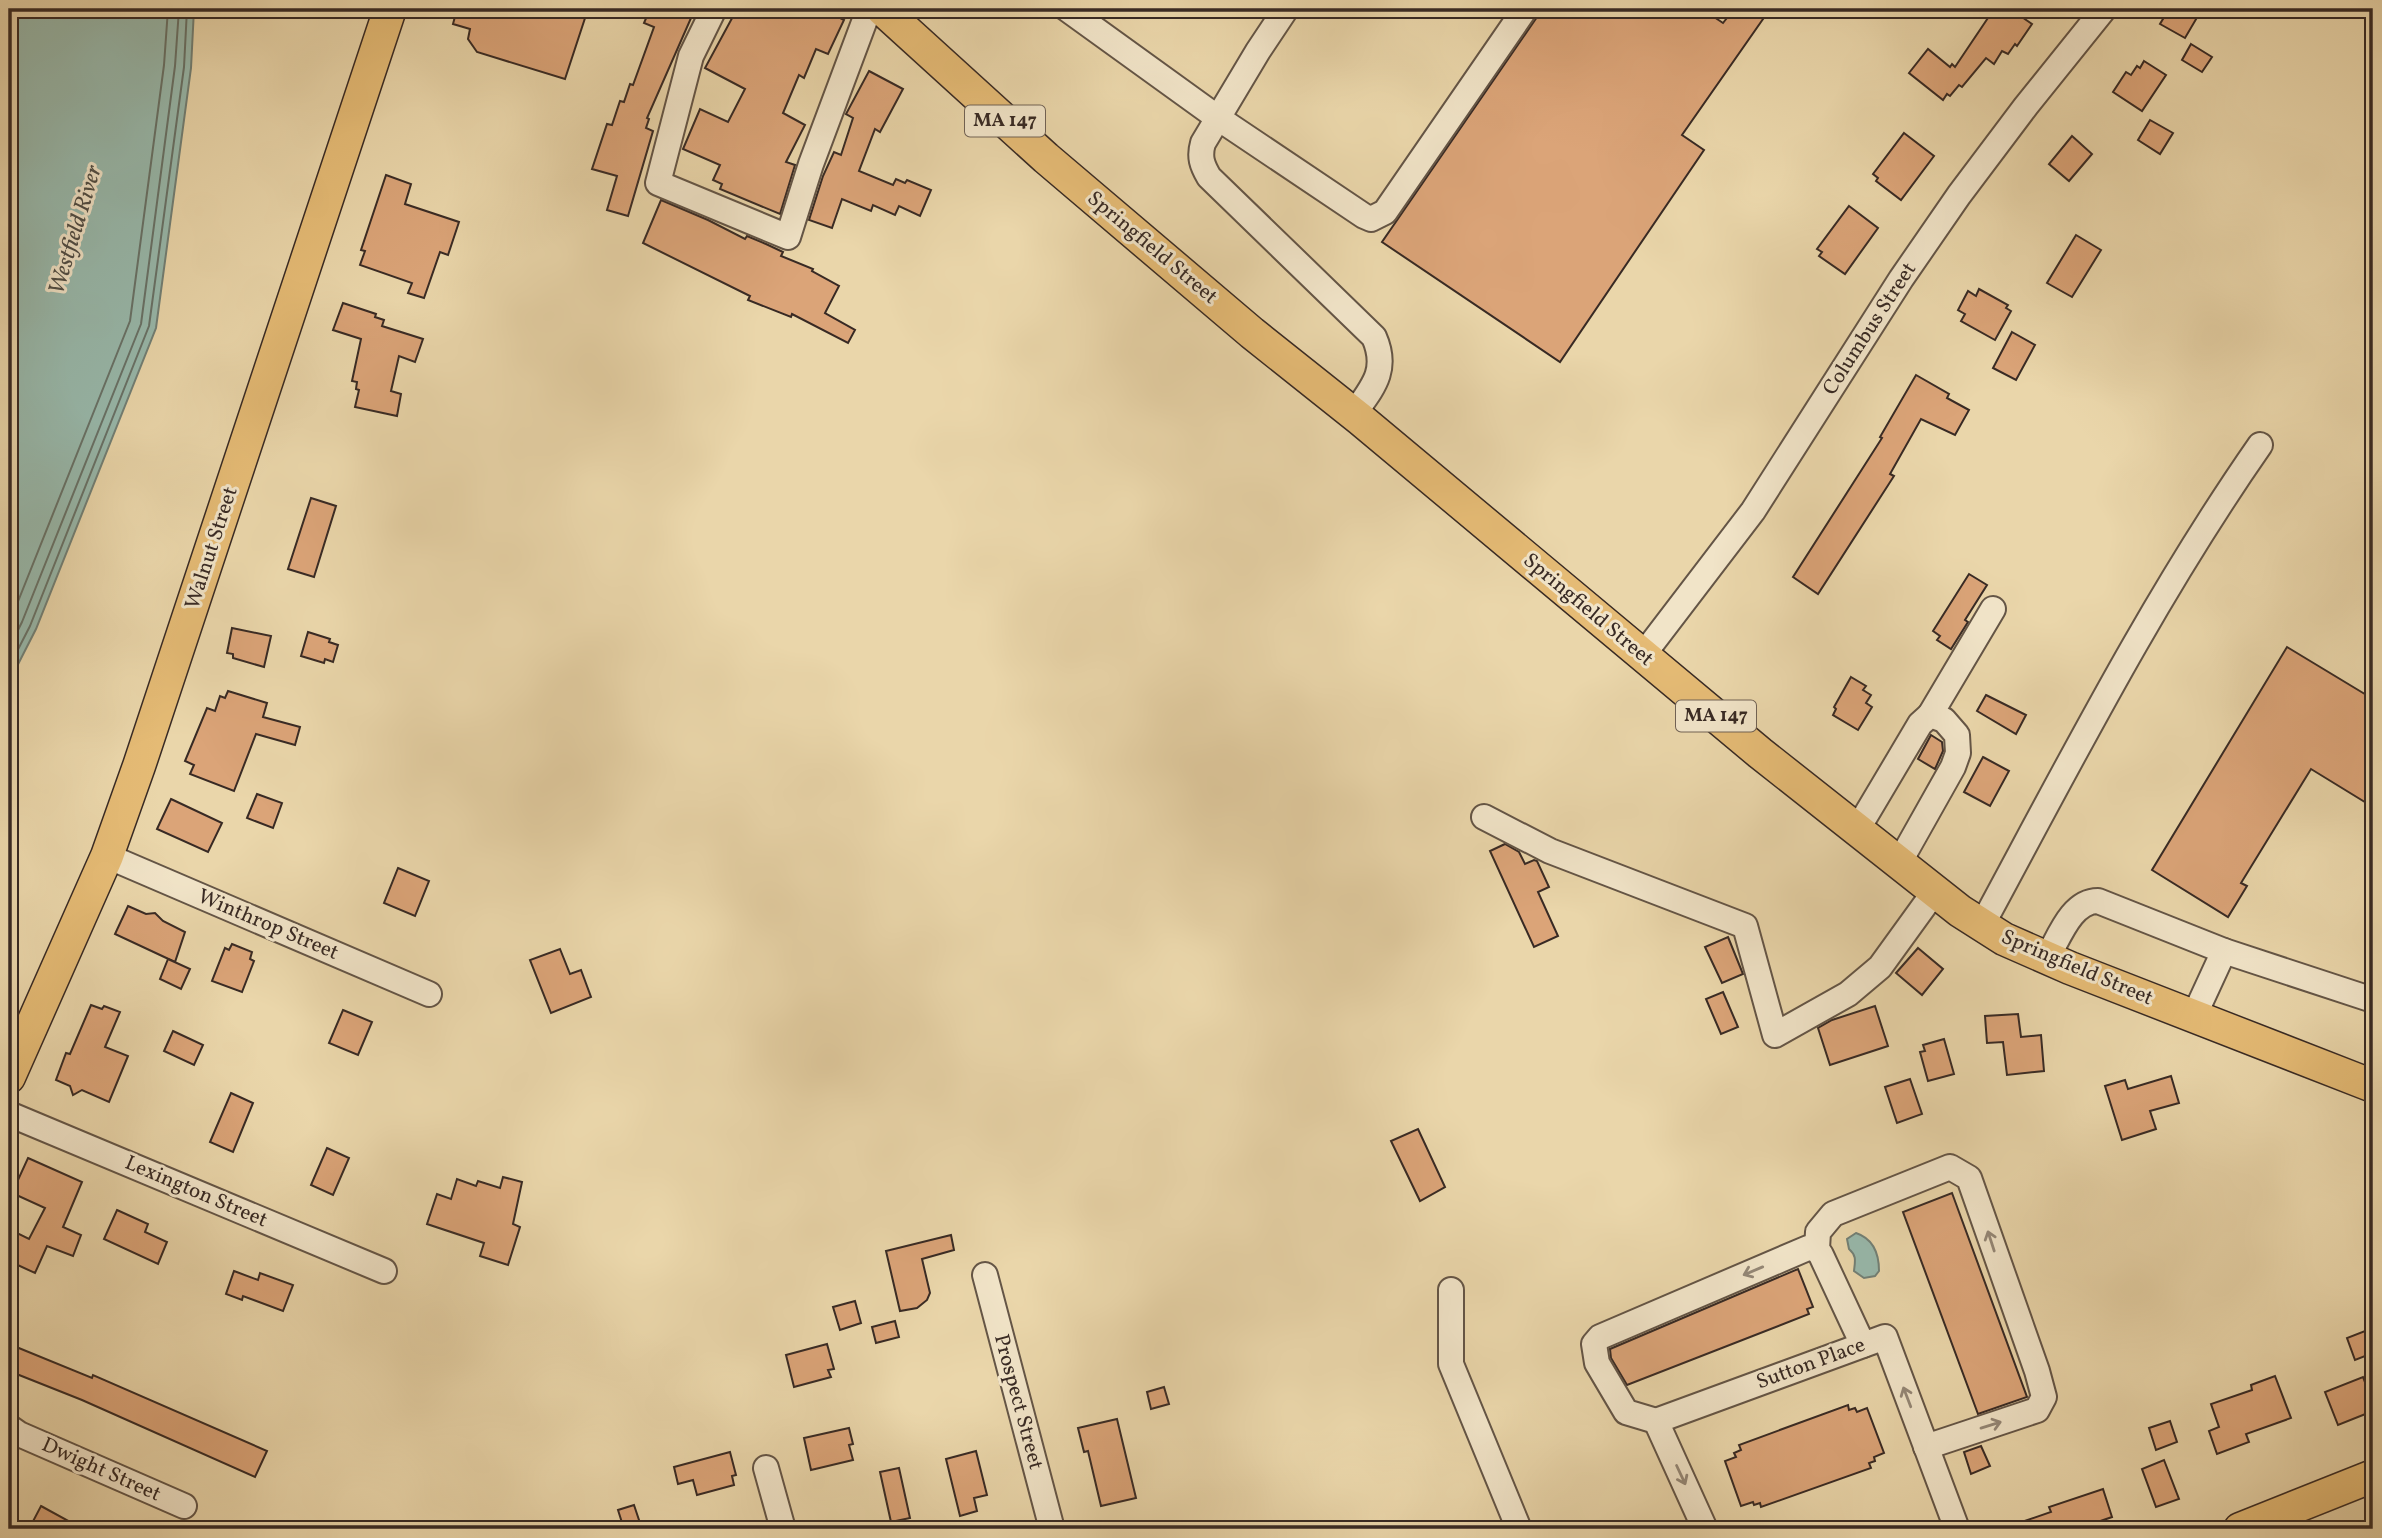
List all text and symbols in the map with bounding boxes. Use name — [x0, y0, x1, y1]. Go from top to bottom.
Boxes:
road number: MA 147 — [965, 105, 1045, 136]
water label: Westfield River — [41, 161, 111, 299]
street label: Springfield Street — [1080, 185, 1224, 311]
street label: Columbus Street — [1816, 257, 1924, 401]
street label: Walnut Street — [179, 483, 245, 613]
street label: Springfield Street — [1516, 547, 1660, 673]
road number: MA 147 — [1676, 701, 1756, 732]
street label: Winthrop Street — [193, 882, 343, 968]
street label: Springfield Street — [1997, 923, 2157, 1013]
street label: Lexington Street — [120, 1149, 272, 1235]
one-way arrow — [1984, 1230, 1997, 1252]
one-way arrow — [1743, 1265, 1764, 1278]
street label: Prospect Street — [986, 1331, 1050, 1473]
street label: Sutton Place — [1753, 1331, 1870, 1397]
one-way arrow — [1900, 1386, 1913, 1408]
one-way arrow — [1980, 1418, 2002, 1431]
street label: Dwight Street — [37, 1431, 165, 1509]
one-way arrow — [1675, 1464, 1688, 1485]

